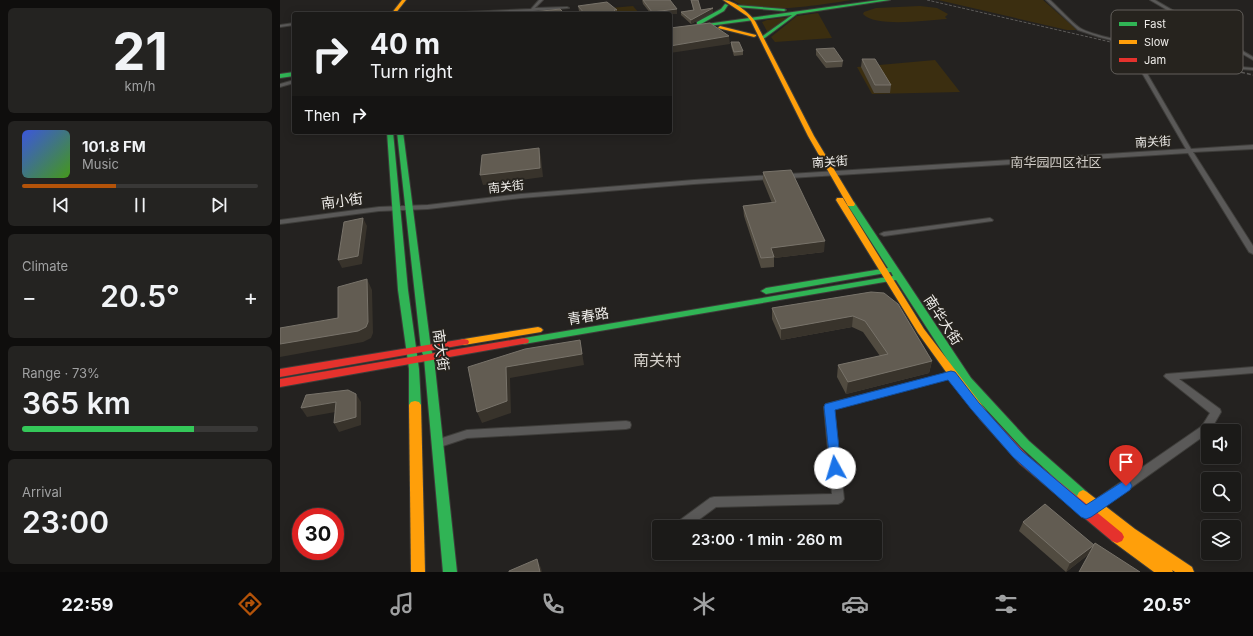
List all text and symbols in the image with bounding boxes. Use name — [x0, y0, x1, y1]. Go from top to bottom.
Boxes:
legend — [1111, 10, 1243, 74]
text: Fast — [1144, 17, 1166, 31]
text: 21 — [112, 20, 168, 83]
text: 40 m — [370, 27, 440, 61]
icon: right — [304, 28, 356, 80]
text: Slow — [1144, 35, 1169, 49]
text: Jam — [1144, 53, 1166, 67]
text: Turn right — [370, 61, 453, 82]
text: km/h — [125, 78, 155, 94]
icon: right — [348, 104, 370, 126]
text: Then — [304, 106, 340, 125]
street label: 南关街 — [1135, 133, 1171, 150]
text: 101.8 FM — [82, 137, 146, 156]
street label: 南关街 — [811, 153, 848, 170]
district label: 南华园四区社区 — [1010, 154, 1102, 170]
text: Music — [82, 156, 119, 172]
street label: 南关街 — [487, 177, 525, 196]
street label: 南小街 — [320, 190, 364, 211]
icon: previous — [50, 194, 72, 216]
icon: pause — [129, 194, 151, 216]
icon: next — [208, 194, 230, 216]
text: Climate — [22, 258, 68, 274]
text: 20.5° — [100, 278, 180, 314]
text: − — [22, 284, 37, 310]
text: + — [243, 284, 258, 310]
street label: 南华大街 — [921, 292, 966, 348]
street label: 青春路 — [566, 303, 610, 328]
street label: 南大街 — [430, 328, 453, 372]
district label: 南关村 — [633, 350, 681, 370]
text: Range · 73% — [22, 365, 100, 381]
text: 365 km — [22, 385, 131, 421]
map controls — [1201, 424, 1241, 560]
button: sound — [1201, 424, 1241, 464]
pin — [1109, 445, 1143, 486]
position arrow — [814, 447, 856, 489]
icon: arrive — [1115, 451, 1137, 473]
button: search — [1201, 472, 1241, 512]
text: Arrival — [22, 484, 62, 500]
text: 23:00 — [22, 504, 109, 540]
speed limit sign: 30 — [292, 508, 344, 560]
button: layers — [1201, 520, 1241, 560]
text: 23:00 · 1 min · 260 m — [692, 530, 843, 549]
icon: directions — [236, 590, 264, 618]
icon: music — [388, 590, 416, 618]
icon: phone — [539, 590, 567, 618]
icon: climate — [690, 590, 718, 618]
icon: car — [841, 590, 869, 618]
icon: filters — [992, 590, 1020, 618]
text: 22:59 — [62, 594, 113, 615]
text: 20.5° — [1143, 594, 1191, 615]

